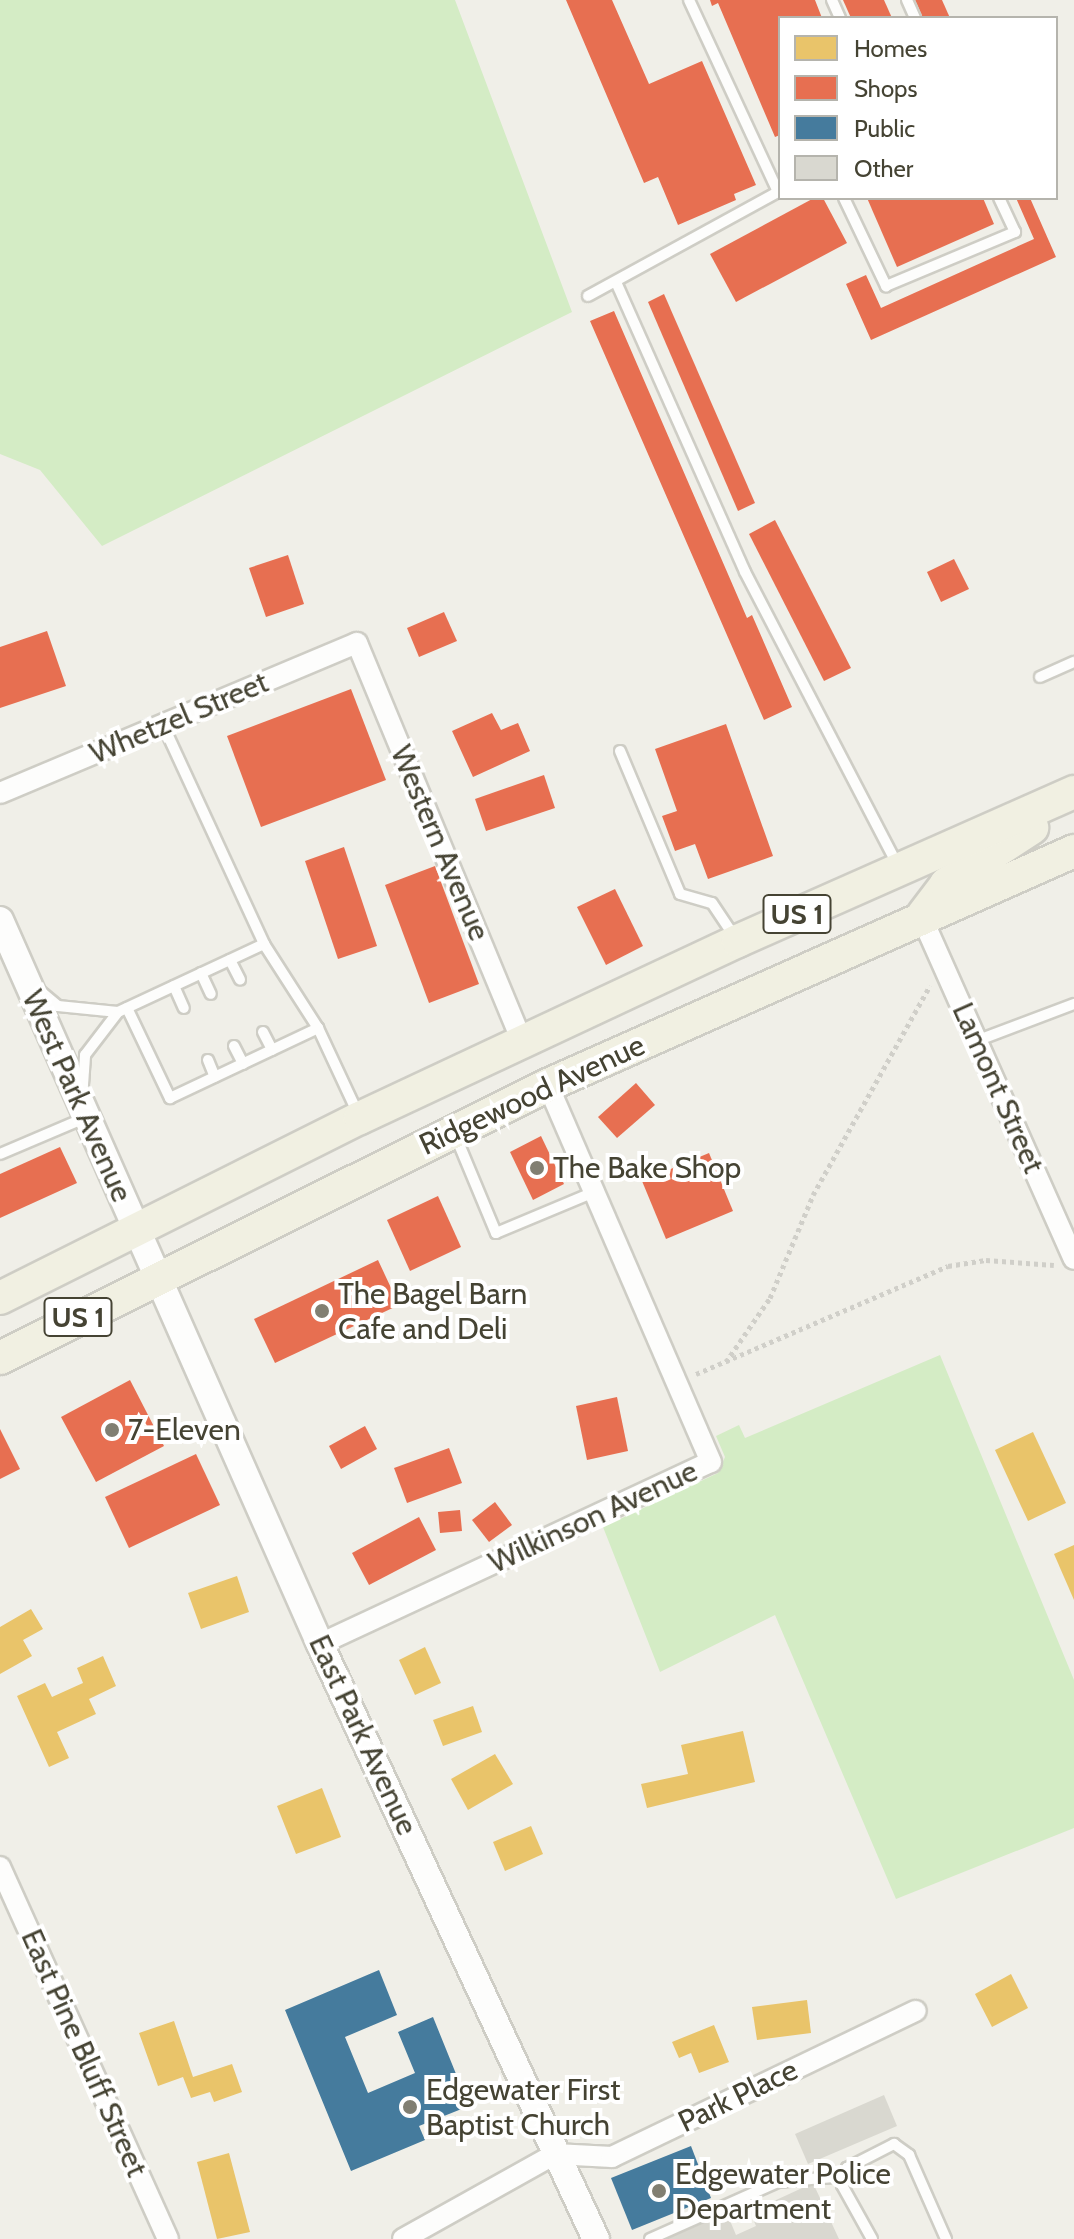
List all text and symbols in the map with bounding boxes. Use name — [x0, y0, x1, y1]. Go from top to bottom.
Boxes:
legend — [778, 16, 1058, 200]
text: Homes — [854, 34, 927, 63]
text: Shops — [854, 74, 917, 103]
text: Public — [854, 114, 915, 143]
text: Other — [854, 154, 913, 183]
street label: Whetzel Street — [84, 664, 274, 772]
street label: Western Avenue — [383, 740, 497, 946]
road number: US 1 — [761, 890, 833, 938]
street label: West Park Avenue — [14, 985, 140, 1207]
street label: Lamont Street — [944, 997, 1052, 1179]
street label: Ridgewood Avenue — [414, 1027, 650, 1163]
place label: The Bake Shop — [553, 1150, 741, 1186]
marker: The Bake Shop — [528, 1159, 546, 1177]
place label: The Bagel Barn Cafe and Deli — [338, 1276, 527, 1346]
road number: US 1 — [42, 1293, 114, 1341]
marker: The Bagel Barn Cafe and Deli — [313, 1302, 331, 1320]
place label: 7-Eleven — [128, 1412, 241, 1448]
marker: 7-Eleven — [103, 1421, 121, 1439]
street label: Wilkinson Avenue — [483, 1453, 703, 1581]
street label: East Park Avenue — [301, 1629, 425, 1841]
street label: East Pine Bluff Street — [13, 1924, 155, 2182]
street label: Park Place — [673, 2052, 803, 2140]
place label: Edgewater First Baptist Church — [426, 2072, 620, 2142]
marker: Edgewater First Baptist Church — [401, 2098, 419, 2116]
place label: Edgewater Police Department — [675, 2156, 891, 2226]
marker: Edgewater Police Department — [650, 2182, 668, 2200]

